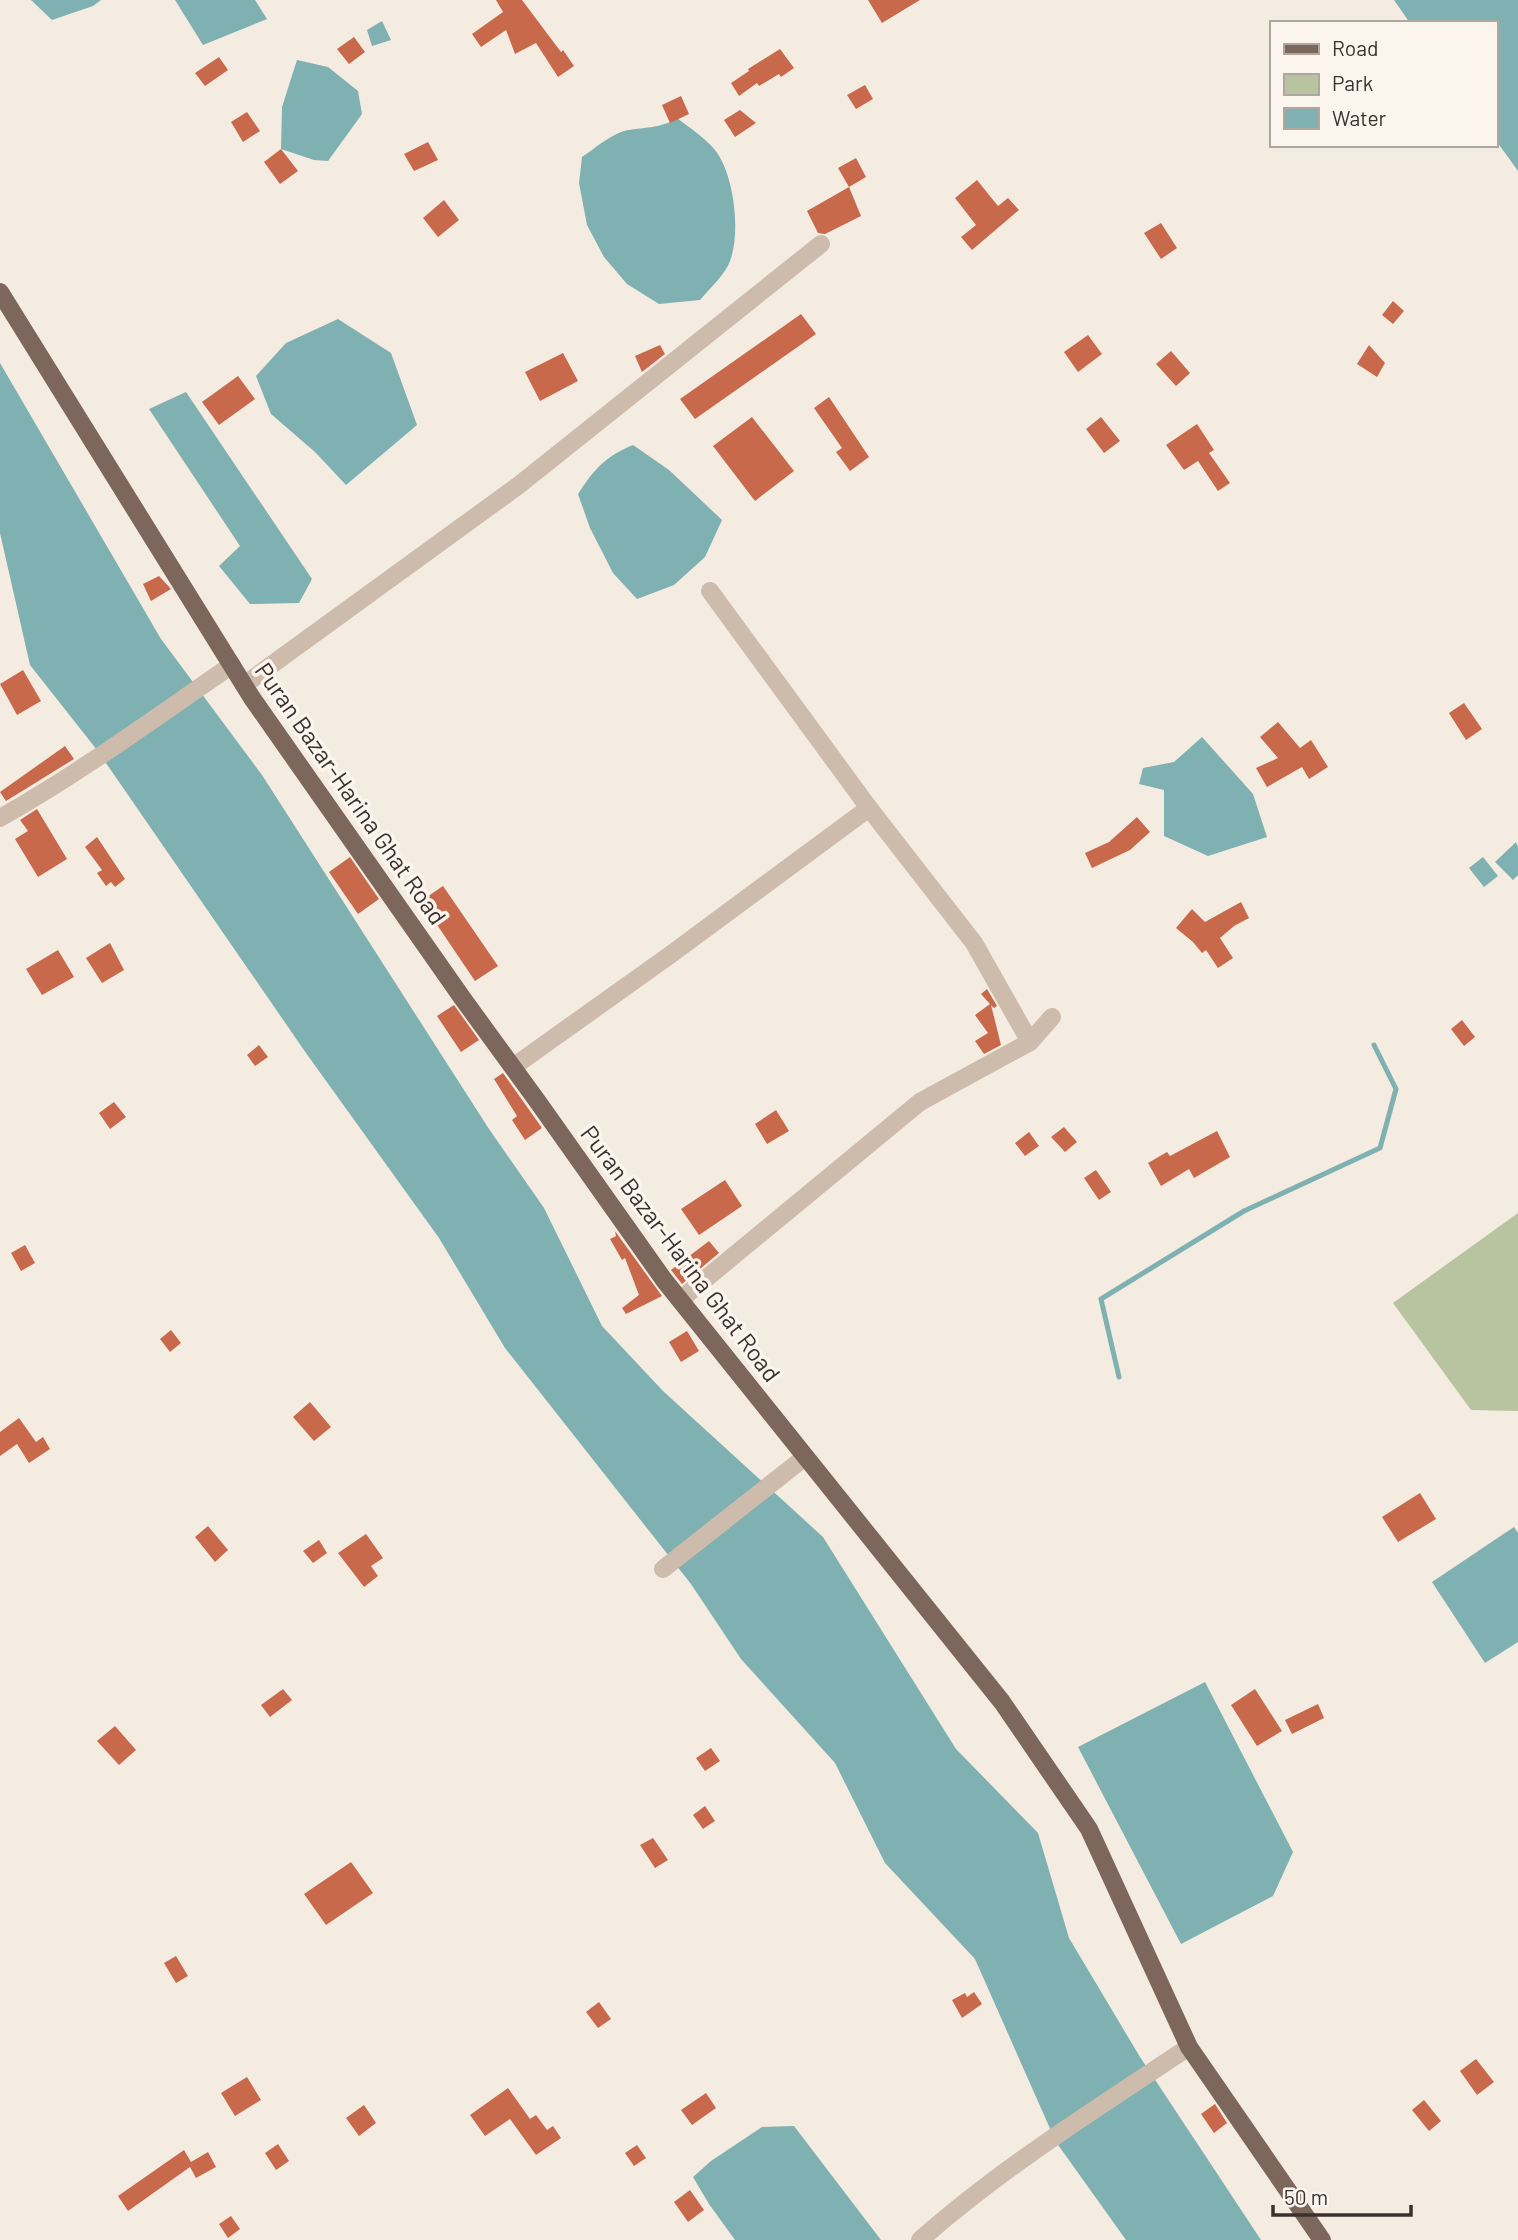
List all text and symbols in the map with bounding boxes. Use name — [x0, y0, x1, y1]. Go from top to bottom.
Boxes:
legend — [1270, 21, 1497, 147]
text: Road — [1332, 35, 1378, 60]
text: Park — [1332, 70, 1373, 95]
text: Water — [1332, 105, 1387, 130]
street label: Puran Bazar-Harina Ghat Road — [250, 657, 453, 930]
street label: Puran Bazar-Harina Ghat Road — [575, 1119, 787, 1387]
scale bar — [1273, 2174, 1411, 2218]
text: 50 m — [1284, 2184, 1328, 2209]

